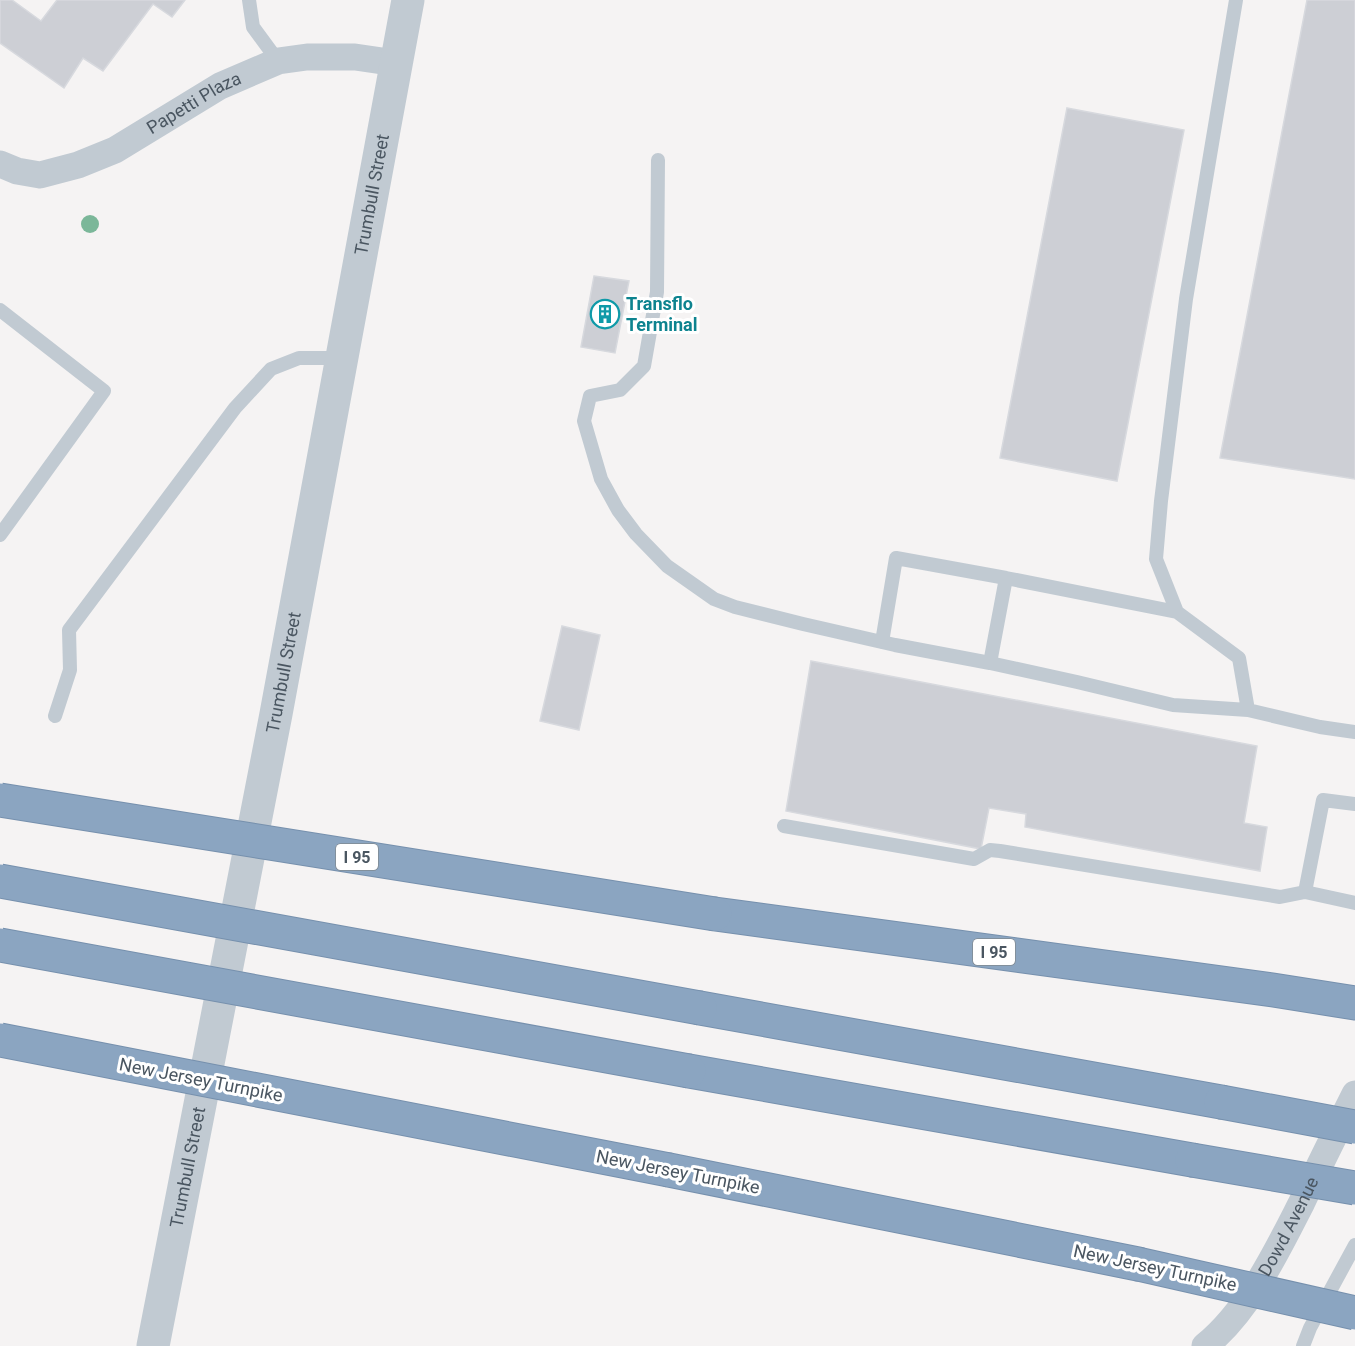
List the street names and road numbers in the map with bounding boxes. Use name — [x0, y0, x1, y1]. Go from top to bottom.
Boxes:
street label: Papetti Plaza — [143, 67, 244, 138]
street label: Trumbull Street — [350, 132, 393, 257]
street label: Trumbull Street — [262, 610, 305, 735]
road number: I 95 — [336, 844, 378, 870]
road number: I 95 — [973, 939, 1015, 965]
street label: New Jersey Turnpike — [118, 1053, 285, 1106]
street label: Trumbull Street — [165, 1105, 209, 1229]
street label: New Jersey Turnpike — [595, 1145, 762, 1198]
street label: Dowd Avenue — [1254, 1173, 1322, 1280]
street label: New Jersey Turnpike — [1072, 1240, 1239, 1295]

